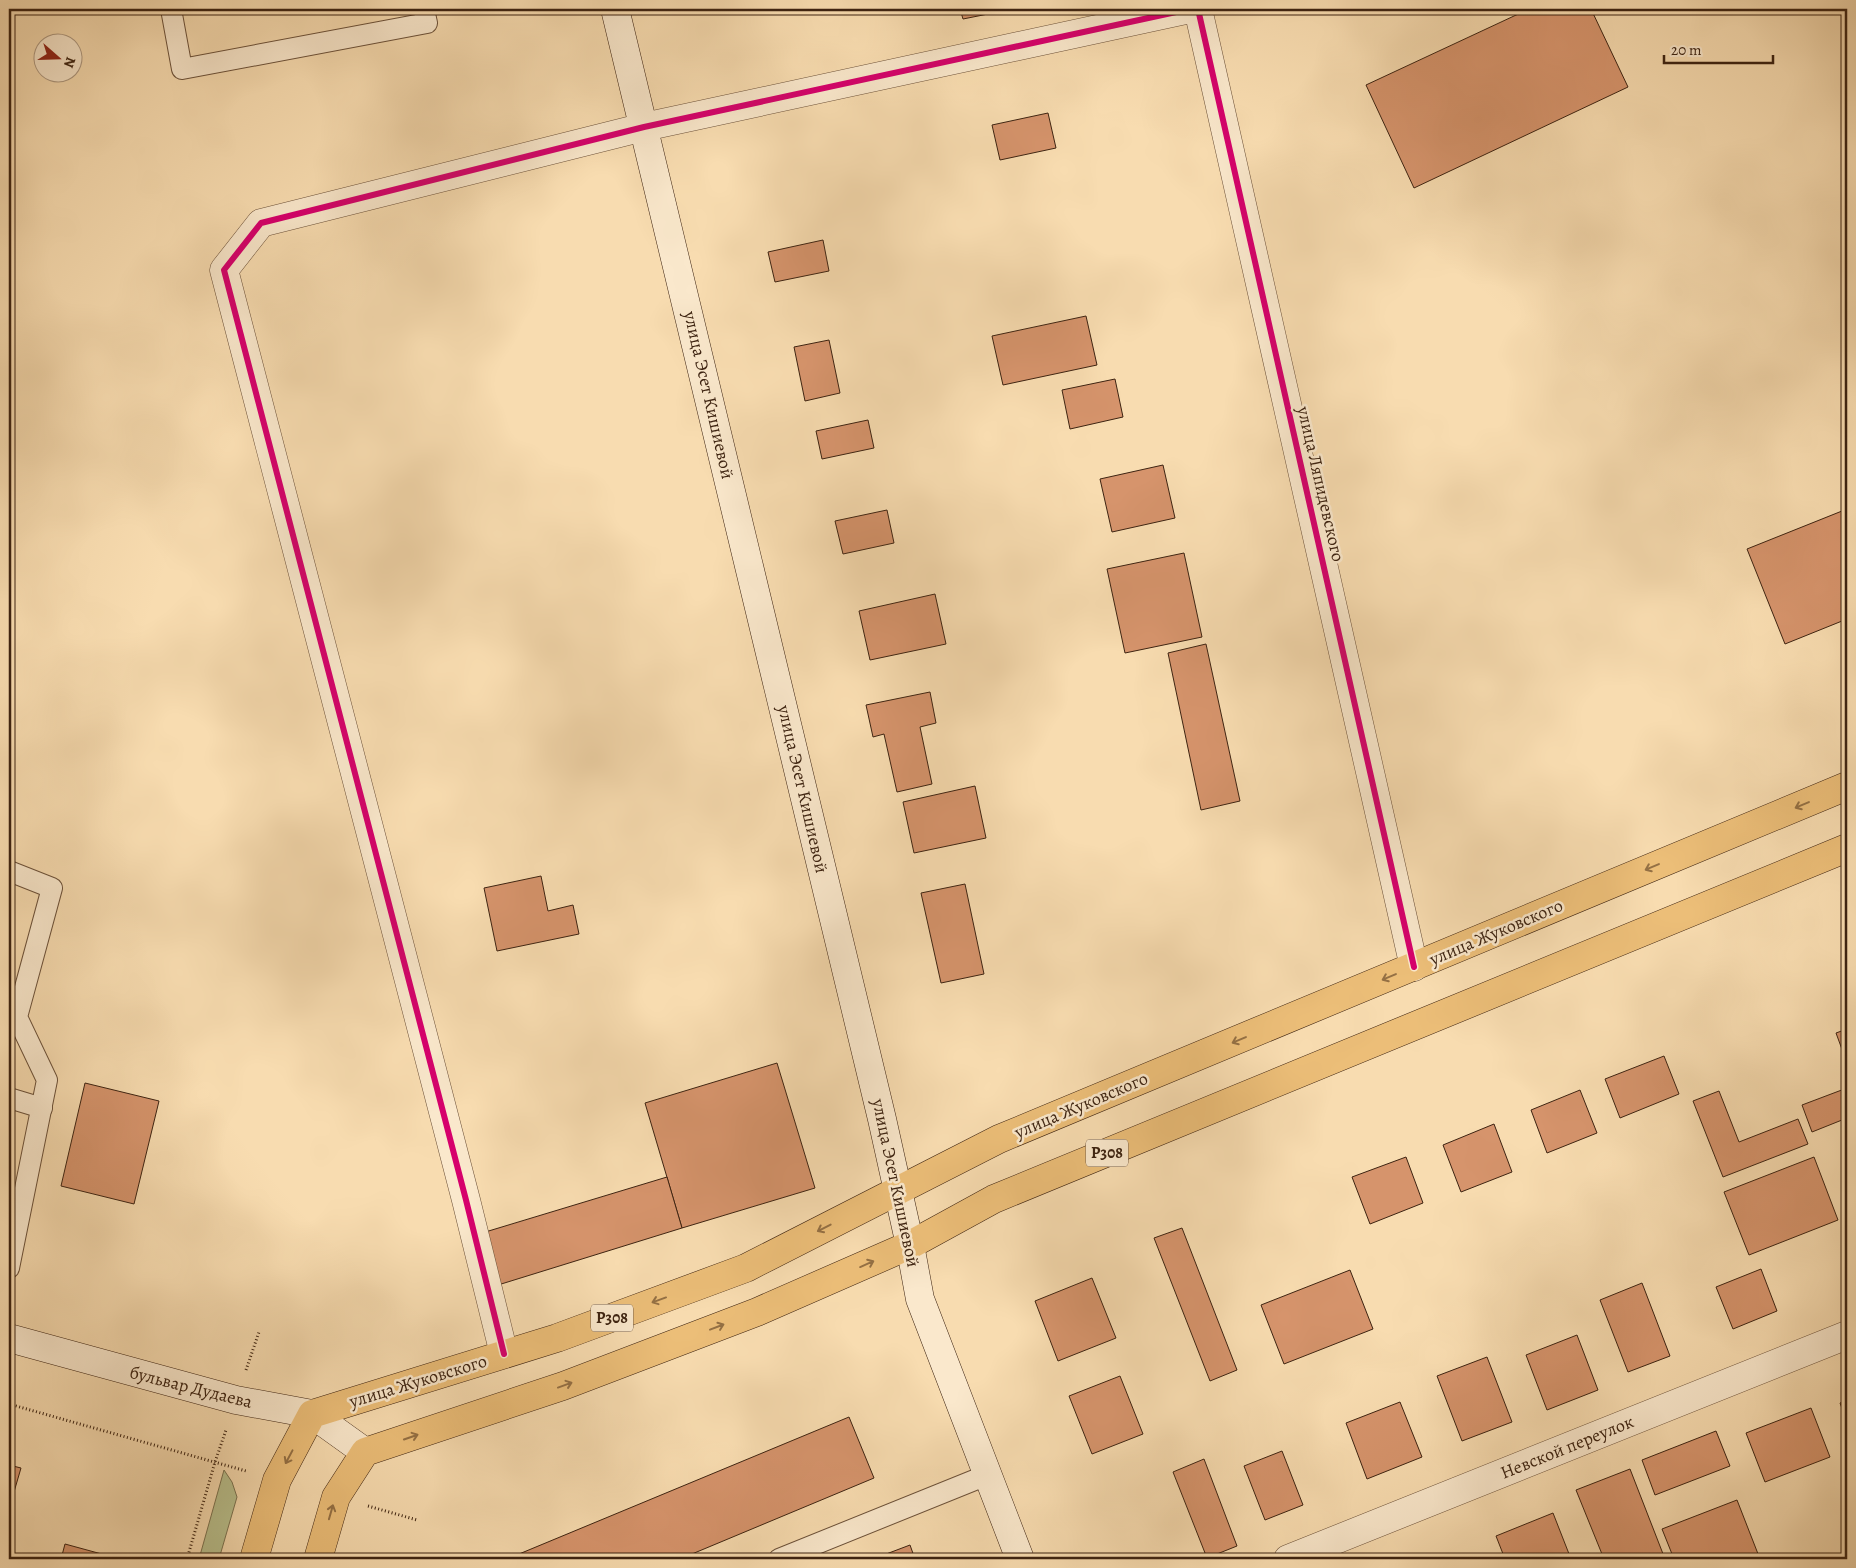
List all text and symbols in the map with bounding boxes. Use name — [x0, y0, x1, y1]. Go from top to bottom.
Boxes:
north arrow — [32, 32, 82, 82]
scale bar — [1664, 32, 1772, 64]
text: 20 m — [1671, 40, 1702, 60]
text: N — [59, 54, 80, 70]
street label: улица Эсет Кишиевой — [678, 308, 740, 481]
street label: улица Ляпидевского — [1291, 403, 1351, 564]
street label: улица Эсет Кишиевой — [772, 702, 834, 875]
one-way arrow — [1795, 800, 1810, 810]
one-way arrow — [1645, 863, 1660, 873]
street label: улица Жуковского — [1425, 893, 1566, 971]
one-way arrow — [1382, 973, 1397, 982]
one-way arrow — [1232, 1035, 1247, 1045]
street label: улица Жуковского — [1010, 1066, 1151, 1144]
street label: улица Эсет Кишиевой — [866, 1096, 926, 1269]
road number: P308 — [1086, 1140, 1128, 1166]
one-way arrow — [816, 1223, 831, 1233]
one-way arrow — [859, 1258, 874, 1268]
one-way arrow — [652, 1296, 667, 1305]
road number: P308 — [591, 1305, 633, 1332]
one-way arrow — [709, 1322, 724, 1331]
street label: улица Жуковского — [345, 1349, 490, 1414]
street label: бульвар Дудаева — [127, 1360, 256, 1414]
one-way arrow — [557, 1380, 573, 1389]
street label: Невской переулок — [1497, 1409, 1637, 1485]
one-way arrow — [403, 1432, 419, 1441]
one-way arrow — [284, 1449, 294, 1464]
one-way arrow — [327, 1505, 336, 1521]

